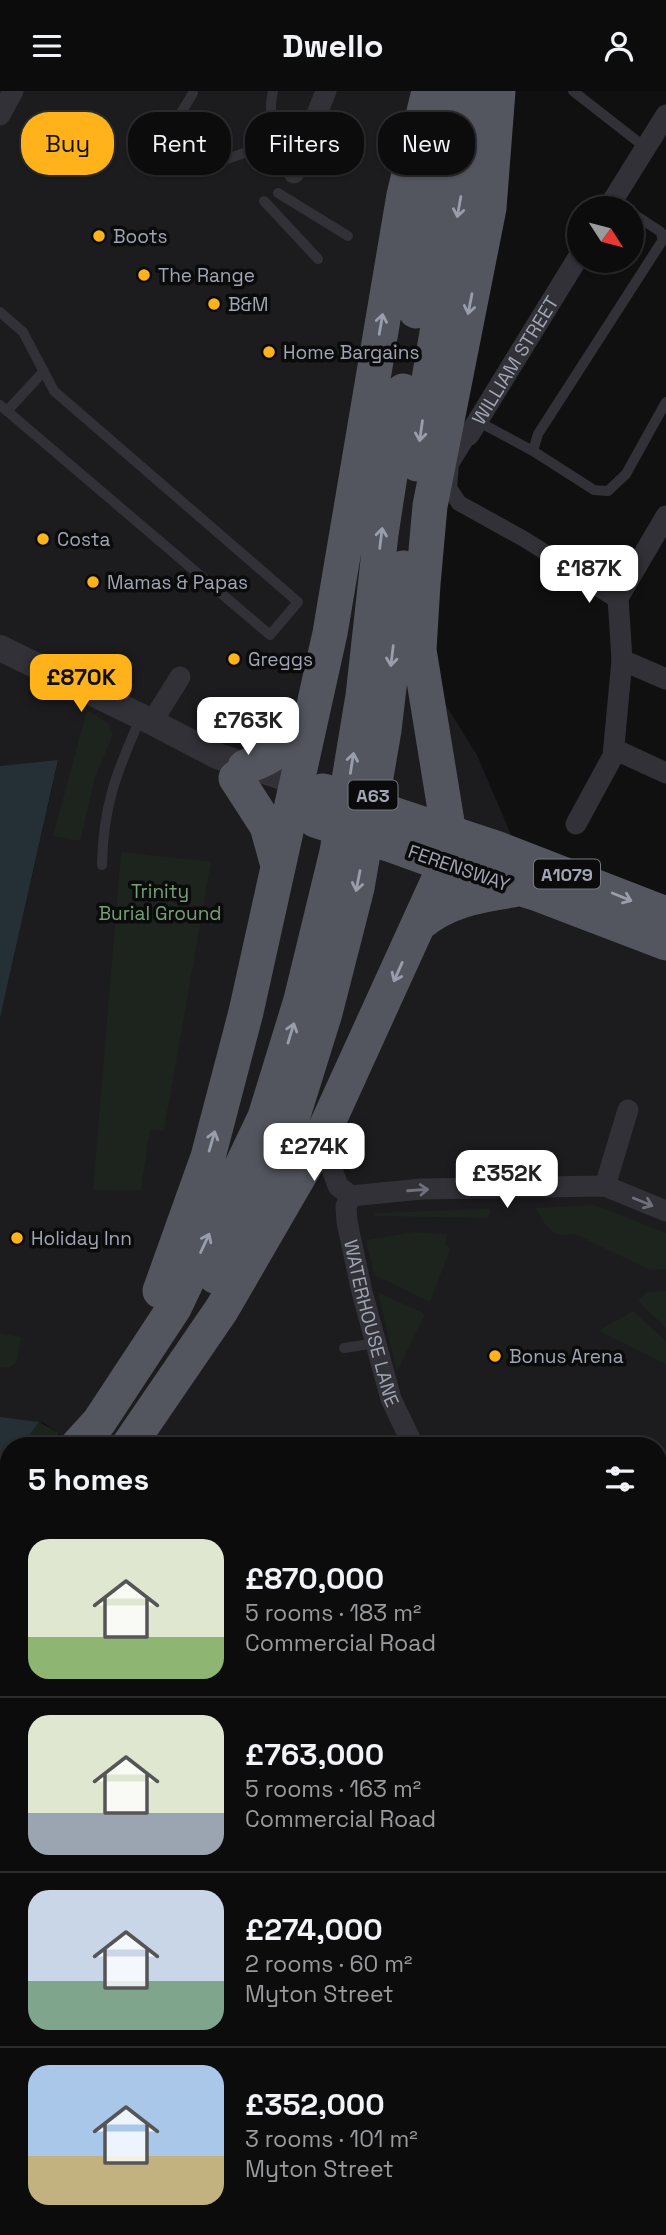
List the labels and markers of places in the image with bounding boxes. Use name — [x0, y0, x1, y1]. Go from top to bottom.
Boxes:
place label: Boots — [113, 224, 167, 249]
marker: Boots — [91, 228, 107, 244]
place label: The Range — [158, 263, 255, 288]
marker: The Range — [136, 267, 152, 283]
place label: B&M — [228, 292, 268, 317]
marker: B&M — [206, 296, 222, 312]
place label: Home Bargains — [283, 340, 419, 365]
marker: Home Bargains — [261, 344, 277, 360]
place label: Costa — [57, 527, 110, 552]
marker: Costa — [35, 531, 51, 547]
pin: £187K — [540, 545, 638, 605]
place label: Mamas & Papas — [107, 570, 248, 595]
marker: Mamas & Papas — [85, 574, 101, 590]
place label: Greggs — [248, 647, 313, 672]
marker: Greggs — [226, 651, 242, 667]
pin: £870K — [32, 655, 130, 714]
pin: £763K — [199, 697, 297, 757]
pin: £274K — [265, 1123, 363, 1183]
pin: £352K — [458, 1151, 556, 1210]
place label: Holiday Inn — [31, 1226, 132, 1251]
marker: Holiday Inn — [9, 1230, 25, 1246]
place label: Bonus Arena — [509, 1344, 624, 1369]
marker: Bonus Arena — [487, 1348, 503, 1364]

